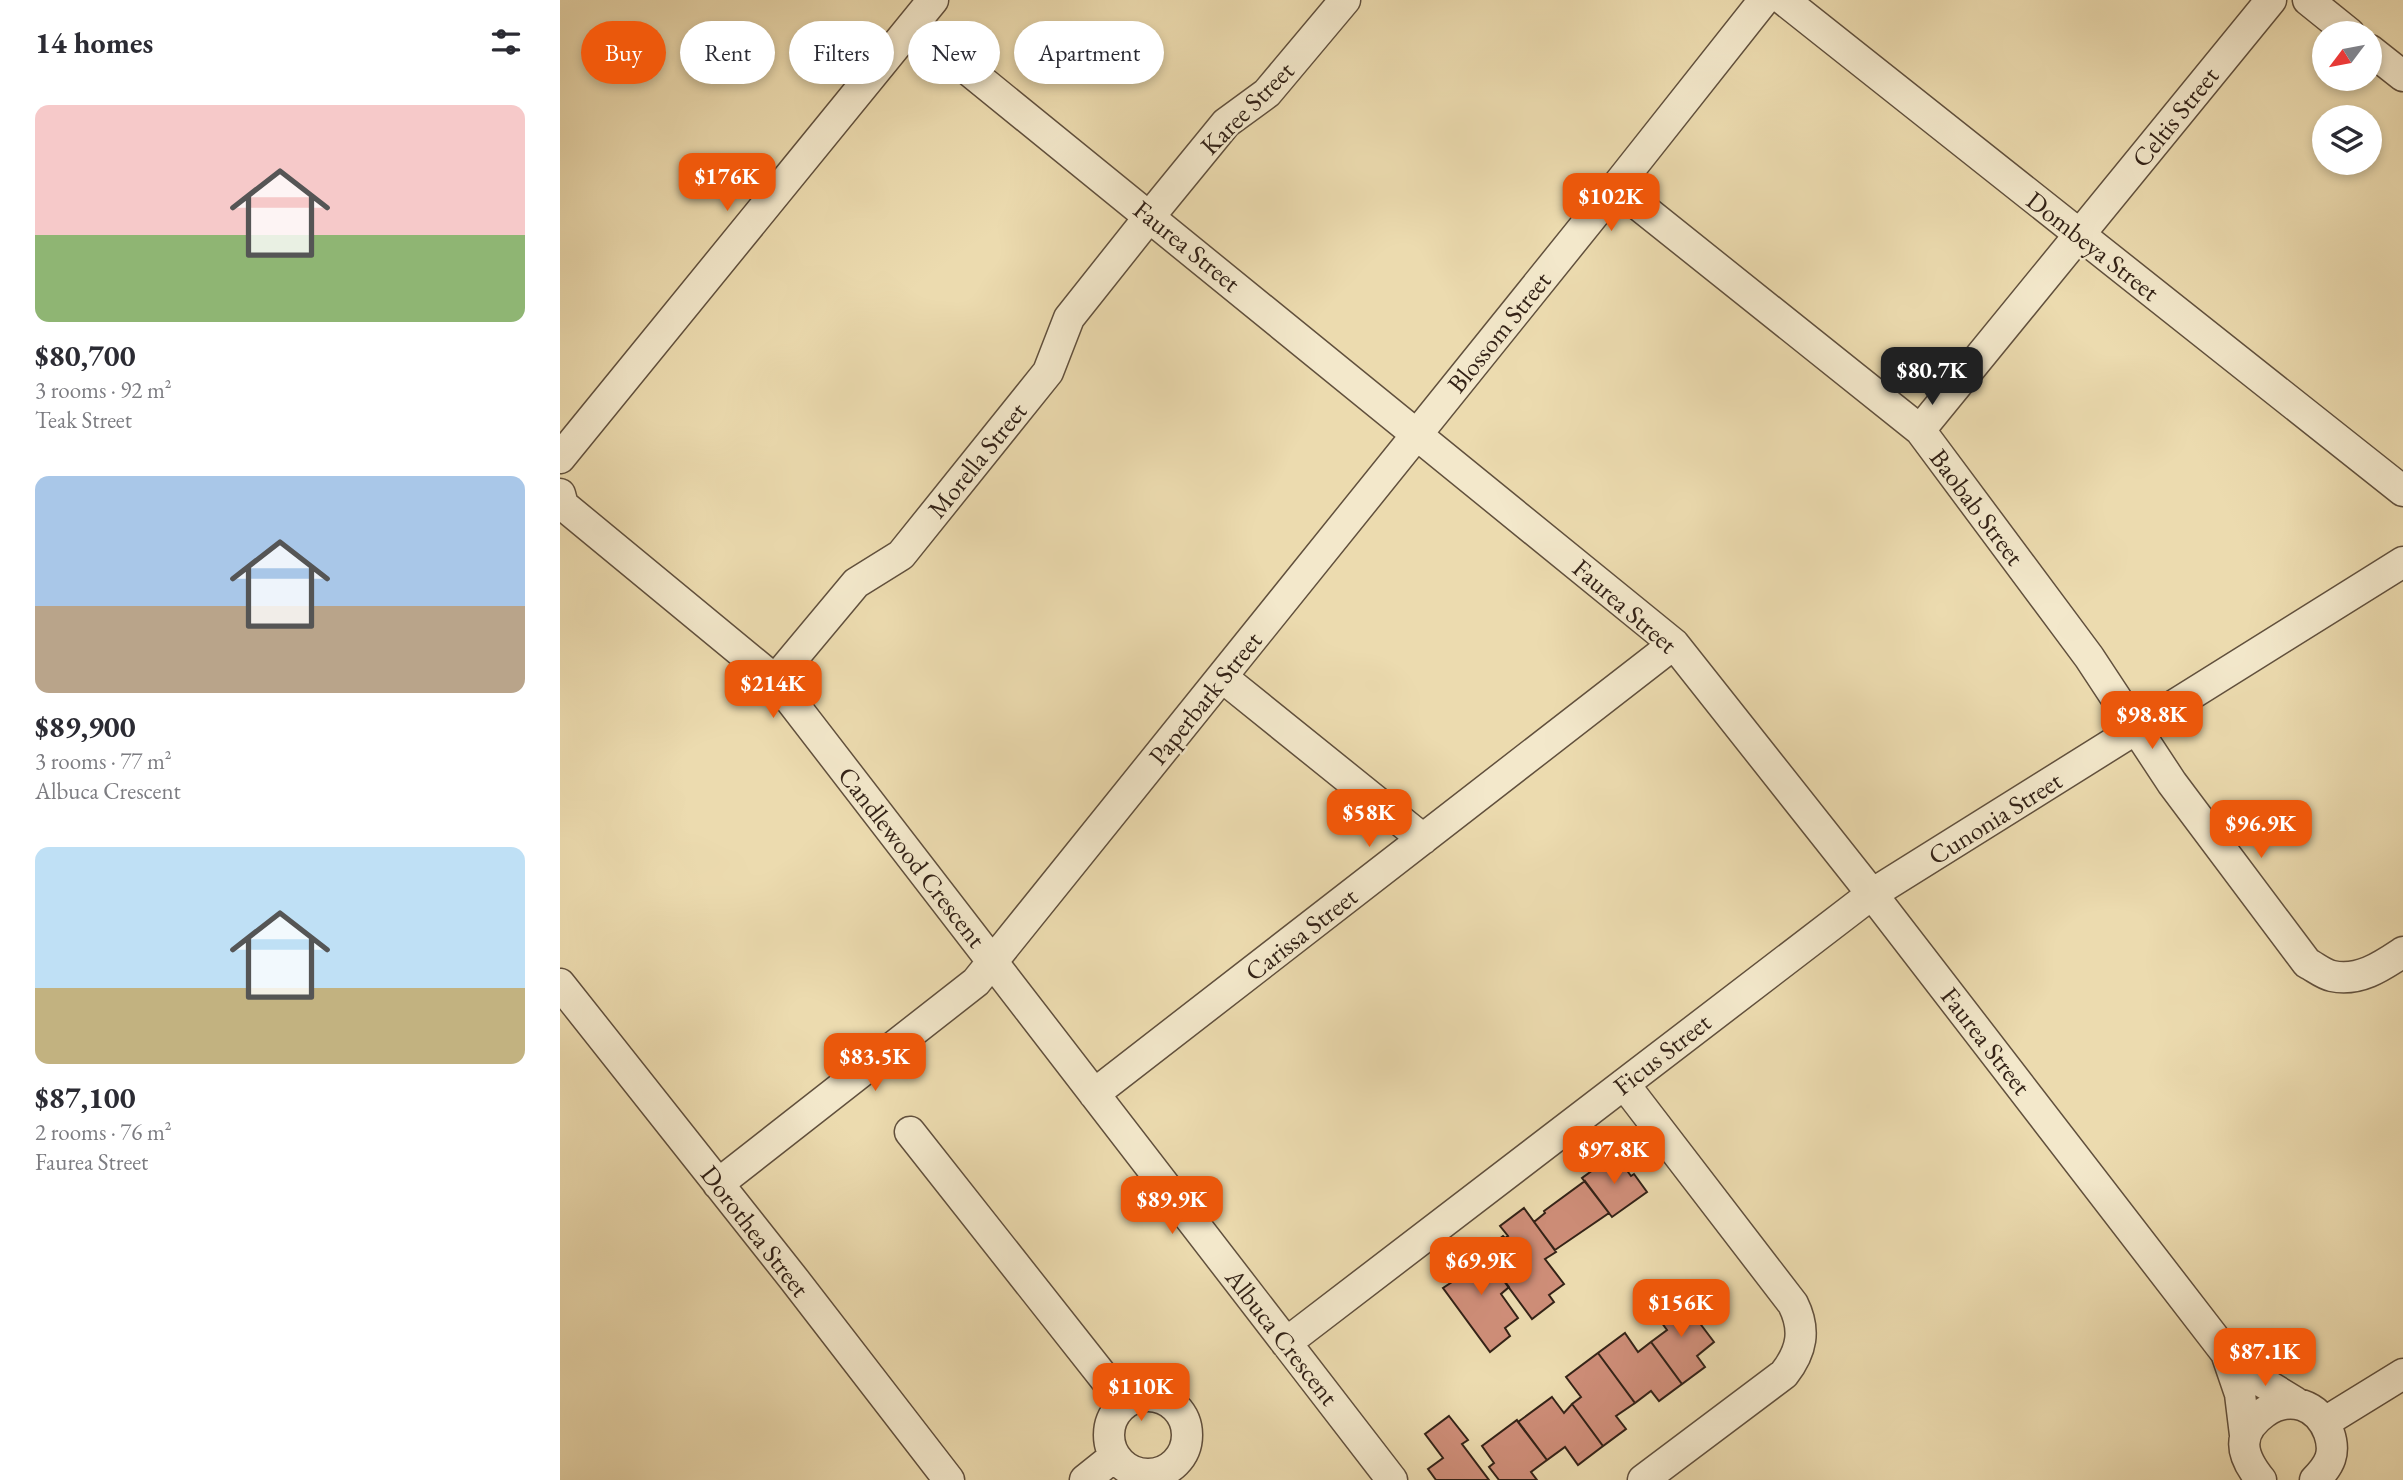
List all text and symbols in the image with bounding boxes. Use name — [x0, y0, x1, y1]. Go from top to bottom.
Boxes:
chip: Buy — [581, 21, 666, 84]
chip: Rent — [680, 21, 775, 84]
chip: Filters — [789, 21, 894, 84]
chip: New — [908, 21, 1000, 84]
chip: Apartment — [1014, 21, 1164, 84]
north arrow — [2312, 21, 2382, 91]
map controls — [2312, 21, 2382, 175]
text: 14 homes — [35, 23, 153, 62]
icon: filters — [487, 23, 525, 61]
street label: Karee Street — [1193, 54, 1301, 162]
street label: Celtis Street — [2124, 60, 2226, 174]
button: layers — [2312, 105, 2382, 175]
icon: home — [217, 150, 343, 276]
pin: $176K — [678, 154, 776, 213]
text: $176K — [695, 161, 759, 191]
pin: $102K — [1562, 174, 1660, 233]
text: $102K — [1579, 181, 1643, 211]
street label: Dombeya Street — [2020, 183, 2166, 309]
street label: Faurea Street — [1127, 192, 1247, 300]
street label: Blossom Street — [1440, 264, 1558, 400]
text: $80,700 — [35, 336, 136, 375]
pin: $80.7K — [1875, 348, 1989, 407]
text: $80.7K — [1897, 355, 1967, 385]
text: 3 rooms · 92 m² — [35, 375, 172, 405]
street label: Morella Street — [920, 395, 1034, 525]
text: Teak Street — [35, 405, 132, 435]
street label: Baobab Street — [1922, 442, 2032, 572]
icon: home — [217, 521, 343, 647]
street label: Faurea Street — [1565, 551, 1685, 661]
street label: Paperbark Street — [1141, 624, 1269, 772]
pin: $214K — [724, 660, 822, 720]
text: $214K — [741, 668, 805, 698]
pin: $98.8K — [2095, 692, 2209, 751]
text: $98.8K — [2117, 699, 2187, 729]
text: $89,900 — [35, 707, 136, 746]
text: 3 rooms · 77 m² — [35, 746, 172, 776]
street label: Candlewood Crescent — [831, 759, 993, 955]
street label: Cunonia Street — [1922, 763, 2068, 873]
text: Albuca Crescent — [35, 776, 181, 806]
pin: $58K — [1328, 790, 1410, 849]
text: $58K — [1343, 797, 1395, 827]
pin: $96.9K — [2204, 800, 2318, 860]
text: $96.9K — [2226, 808, 2296, 838]
street label: Carissa Street — [1238, 880, 1364, 988]
icon: home — [217, 892, 343, 1018]
street label: Faurea Street — [1933, 980, 2039, 1102]
street label: Ficus Street — [1606, 1005, 1718, 1103]
pin: $83.5K — [818, 1034, 932, 1093]
text: $83.5K — [840, 1041, 910, 1071]
text: $87,100 — [35, 1078, 136, 1117]
text: 2 rooms · 76 m² — [35, 1117, 172, 1147]
pin: $97.8K — [1557, 1126, 1671, 1186]
text: $97.8K — [1579, 1134, 1649, 1164]
text: Faurea Street — [35, 1147, 148, 1177]
street label: Dorothea Street — [693, 1158, 817, 1304]
pin: $89.9K — [1115, 1176, 1229, 1236]
text: $89.9K — [1137, 1184, 1207, 1214]
pin: $69.9K — [1424, 1238, 1538, 1297]
text: $69.9K — [1446, 1245, 1516, 1275]
street label: Albuca Crescent — [1217, 1261, 1346, 1412]
pin: $156K — [1632, 1280, 1730, 1339]
text: $156K — [1649, 1287, 1713, 1317]
pin: $87.1K — [2208, 1328, 2322, 1388]
text: $87.1K — [2230, 1336, 2300, 1366]
pin: $110K — [1092, 1364, 1190, 1423]
text: $110K — [1109, 1371, 1173, 1401]

